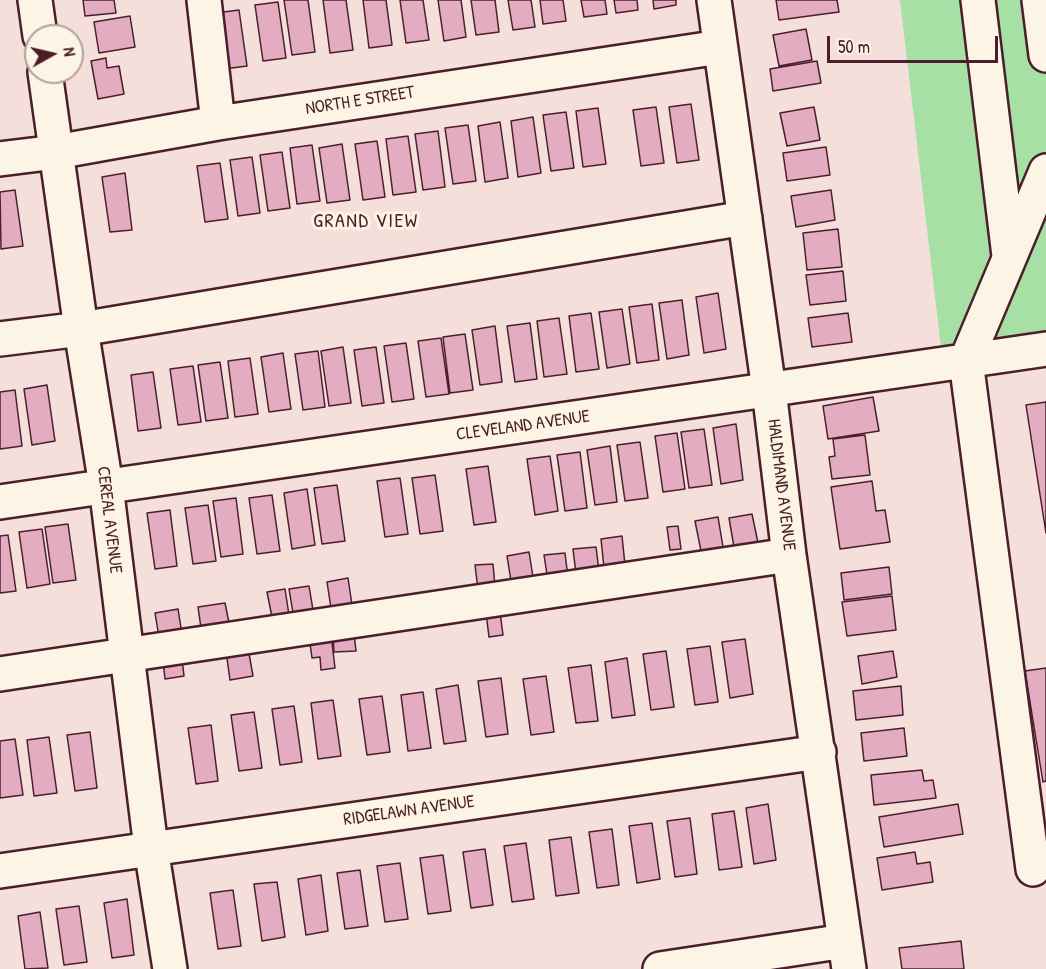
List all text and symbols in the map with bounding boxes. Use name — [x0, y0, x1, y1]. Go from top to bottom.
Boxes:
north arrow — [24, 24, 84, 84]
scale bar — [830, 24, 1001, 62]
text: 50 m — [838, 34, 870, 59]
text: N — [58, 46, 81, 58]
street label: NORTH E STREET — [304, 82, 416, 120]
district label: GRAND VIEW — [313, 210, 419, 234]
street label: CLEVELAND AVENUE — [455, 406, 591, 446]
street label: HALDIMAND AVENUE — [762, 418, 800, 552]
street label: CEREAL AVENUE — [92, 465, 126, 575]
street label: RIDGELAWN AVENUE — [342, 791, 476, 831]

